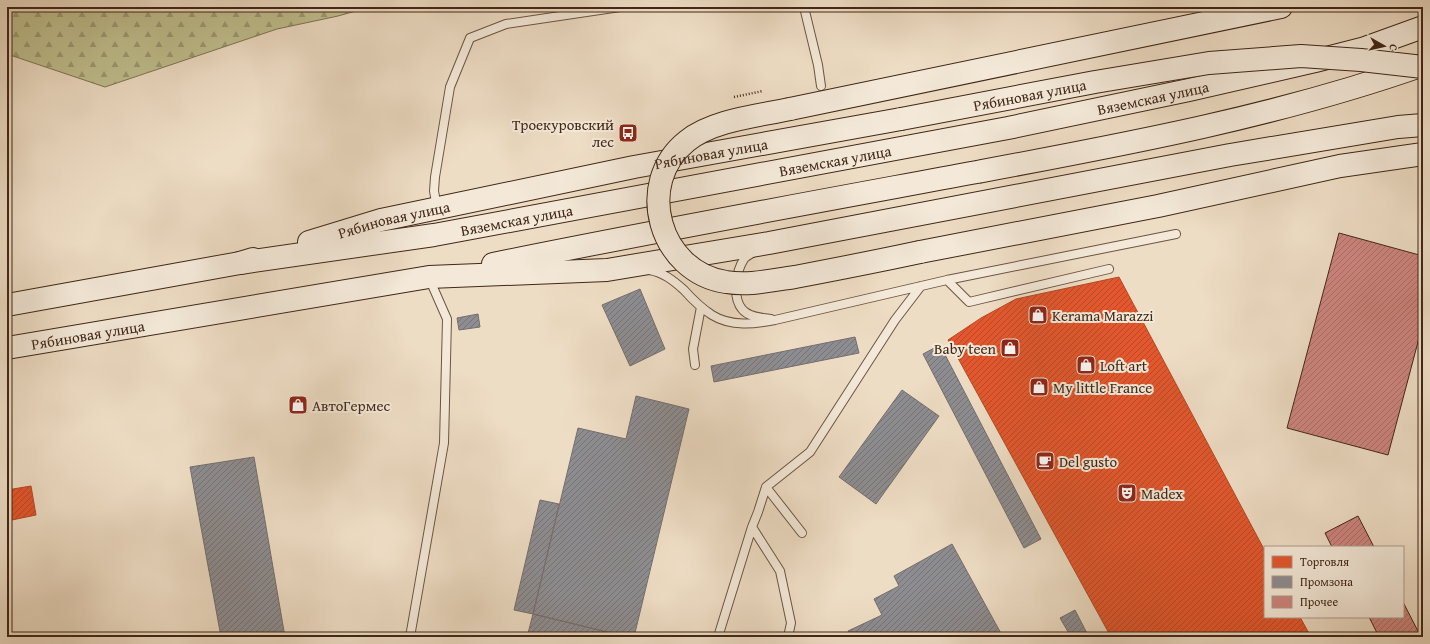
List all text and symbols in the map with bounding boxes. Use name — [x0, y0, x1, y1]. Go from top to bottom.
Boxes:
north arrow — [1364, 26, 1404, 66]
text: С — [1386, 43, 1402, 52]
street label: Рябиновая улица — [971, 73, 1089, 116]
street label: Вяземская улица — [1095, 75, 1212, 120]
place label: Троекуровский лес — [512, 114, 614, 152]
bus stop icon: Троекуровский лес — [617, 122, 639, 144]
street label: Рябиновая улица — [653, 133, 770, 174]
street label: Вяземская улица — [777, 139, 894, 181]
street label: Рябиновая улица — [335, 195, 453, 243]
street label: Вяземская улица — [459, 199, 575, 240]
shop icon: Kerama Marazzi — [1027, 304, 1049, 326]
place label: Kerama Marazzi — [1052, 305, 1154, 326]
street label: Рябиновая улица — [30, 314, 147, 354]
shop icon: Baby teen — [999, 337, 1021, 359]
place label: Baby teen — [934, 338, 997, 359]
shop icon: Loft art — [1075, 354, 1097, 376]
place label: Loft art — [1100, 355, 1148, 376]
shop icon: My little France — [1028, 376, 1050, 398]
place label: My little France — [1053, 377, 1152, 398]
shop icon: АвтоГермес — [287, 394, 309, 416]
place label: АвтоГермес — [312, 395, 390, 416]
cafe icon: Del gusto — [1034, 450, 1056, 472]
place label: Del gusto — [1059, 451, 1117, 472]
theatre icon: Madex — [1116, 482, 1138, 504]
place label: Madex — [1141, 483, 1183, 504]
legend — [1264, 546, 1404, 618]
text: Торговля — [1300, 553, 1349, 570]
text: Промзона — [1300, 573, 1353, 590]
text: Прочее — [1300, 593, 1338, 610]

